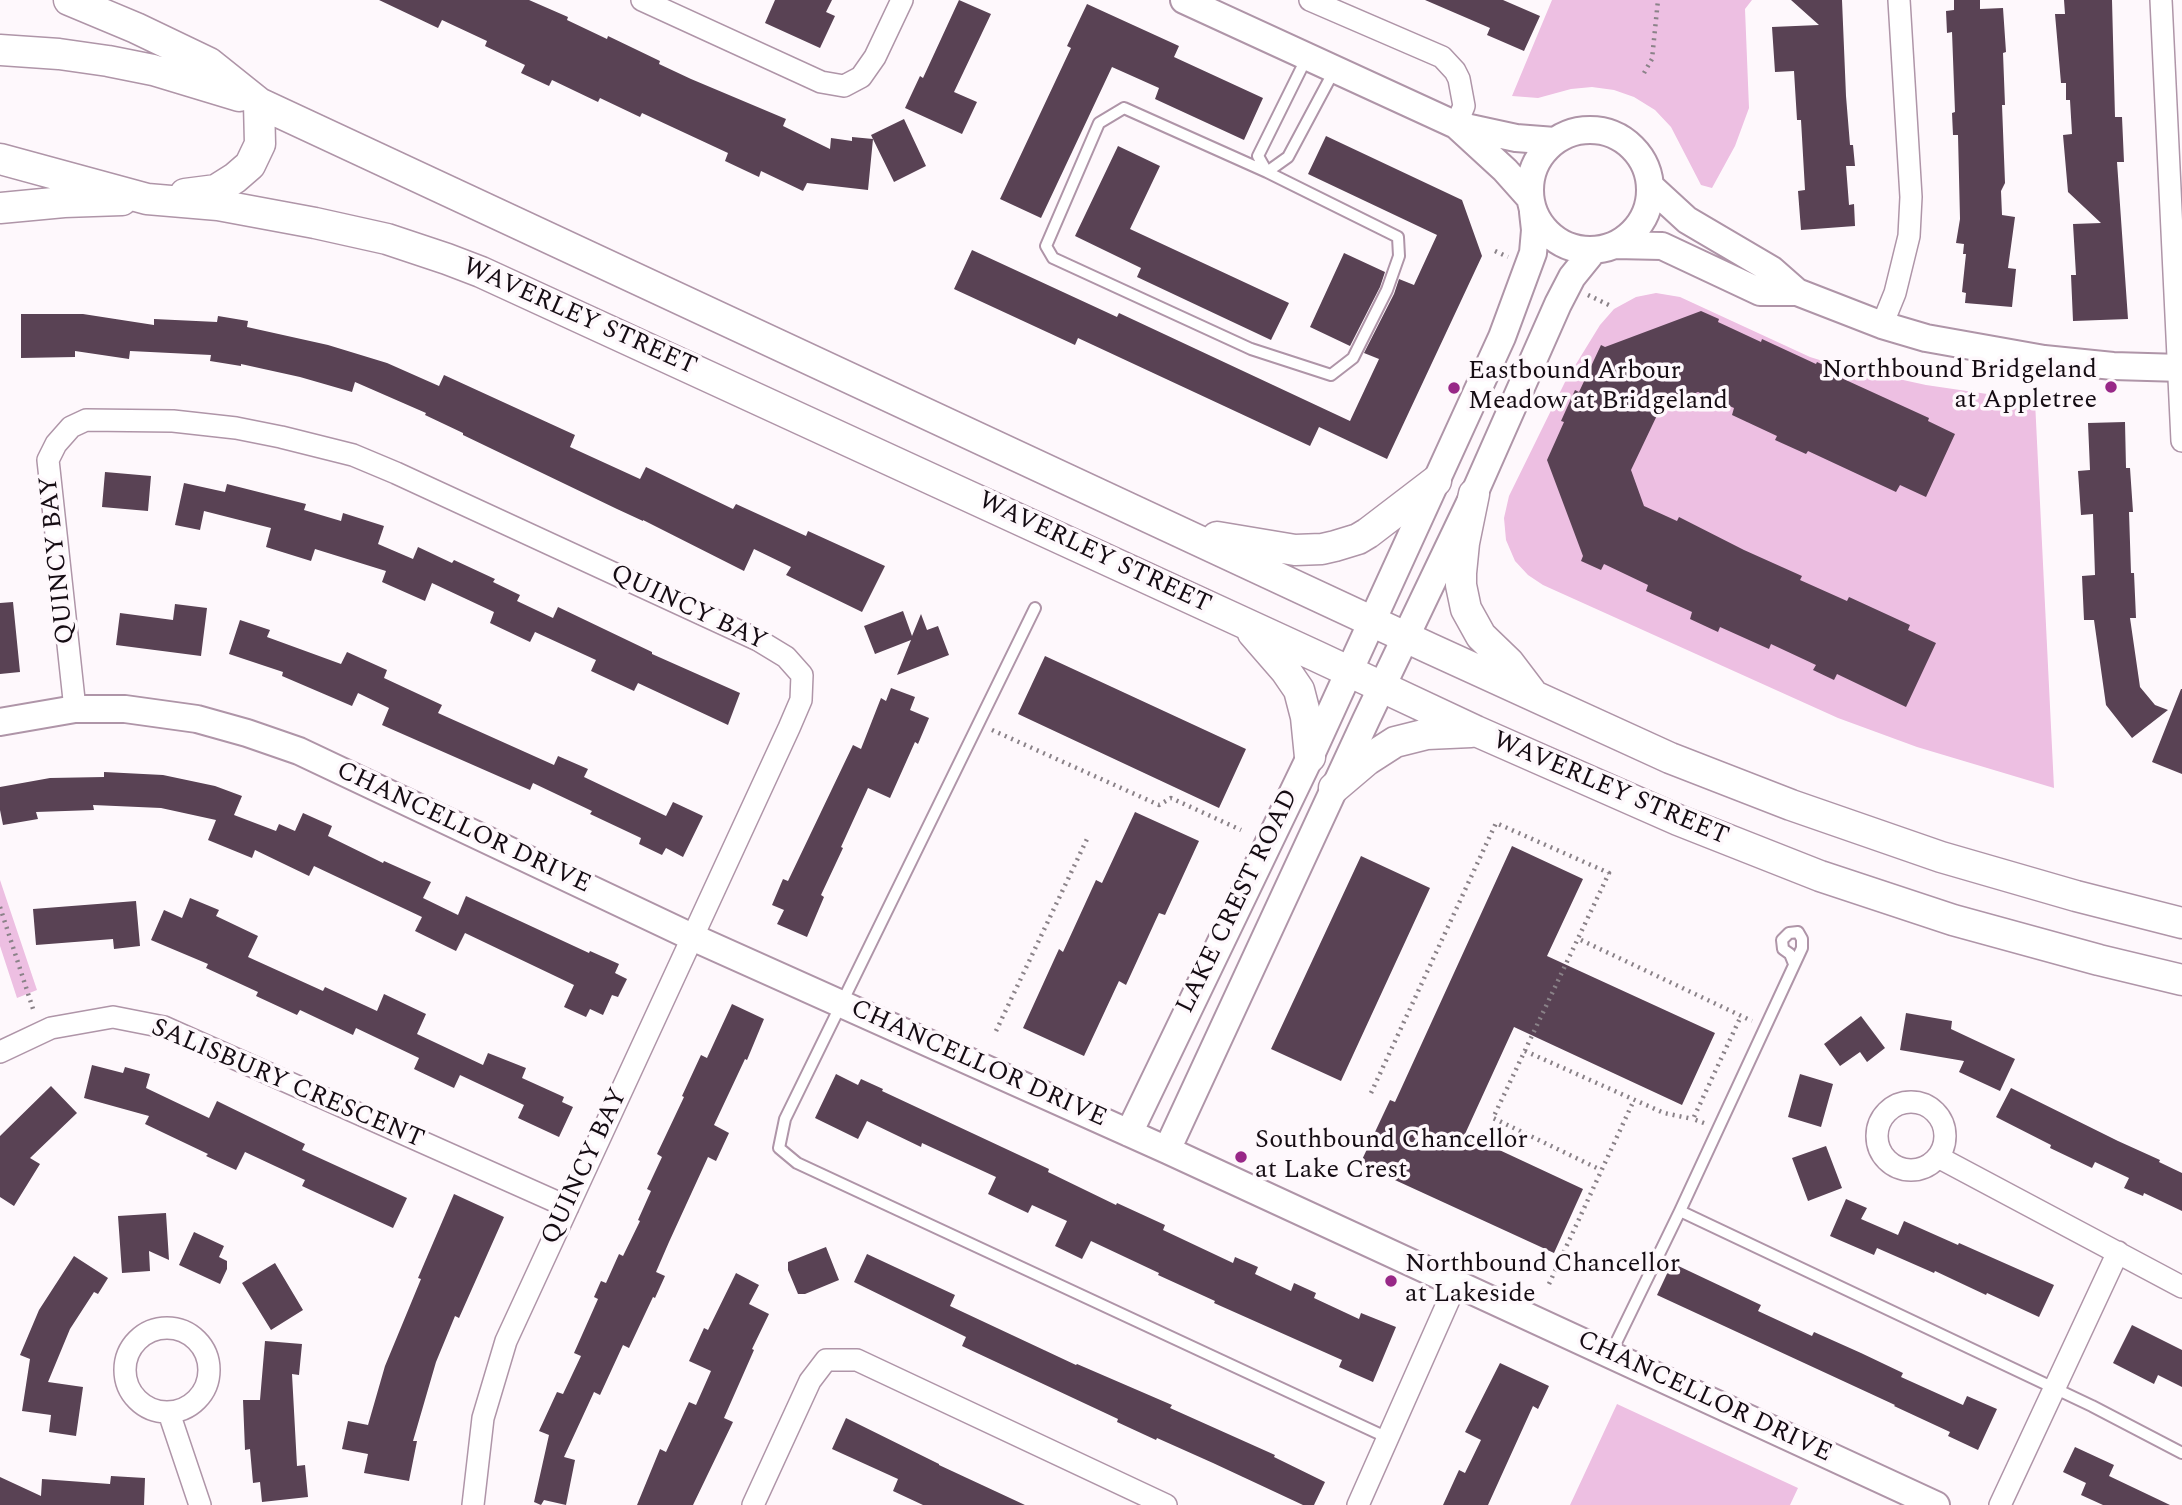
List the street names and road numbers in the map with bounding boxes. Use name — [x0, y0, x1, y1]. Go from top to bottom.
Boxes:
street label: WAVERLEY STREET — [457, 252, 701, 384]
street label: QUINCY BAY — [35, 474, 83, 646]
street label: WAVERLEY STREET — [973, 486, 1215, 622]
street label: QUINCY BAY — [605, 559, 771, 659]
street label: WAVERLEY STREET — [1487, 726, 1733, 854]
street label: CHANCELLOR DRIVE — [331, 756, 595, 902]
street label: LAKE CREST ROAD — [1171, 785, 1307, 1019]
street label: CHANCELLOR DRIVE — [845, 994, 1111, 1136]
street label: SALISBURY CRESCENT — [146, 1013, 428, 1157]
street label: QUINCY BAY — [536, 1084, 636, 1250]
street label: CHANCELLOR DRIVE — [1572, 1325, 1836, 1471]

